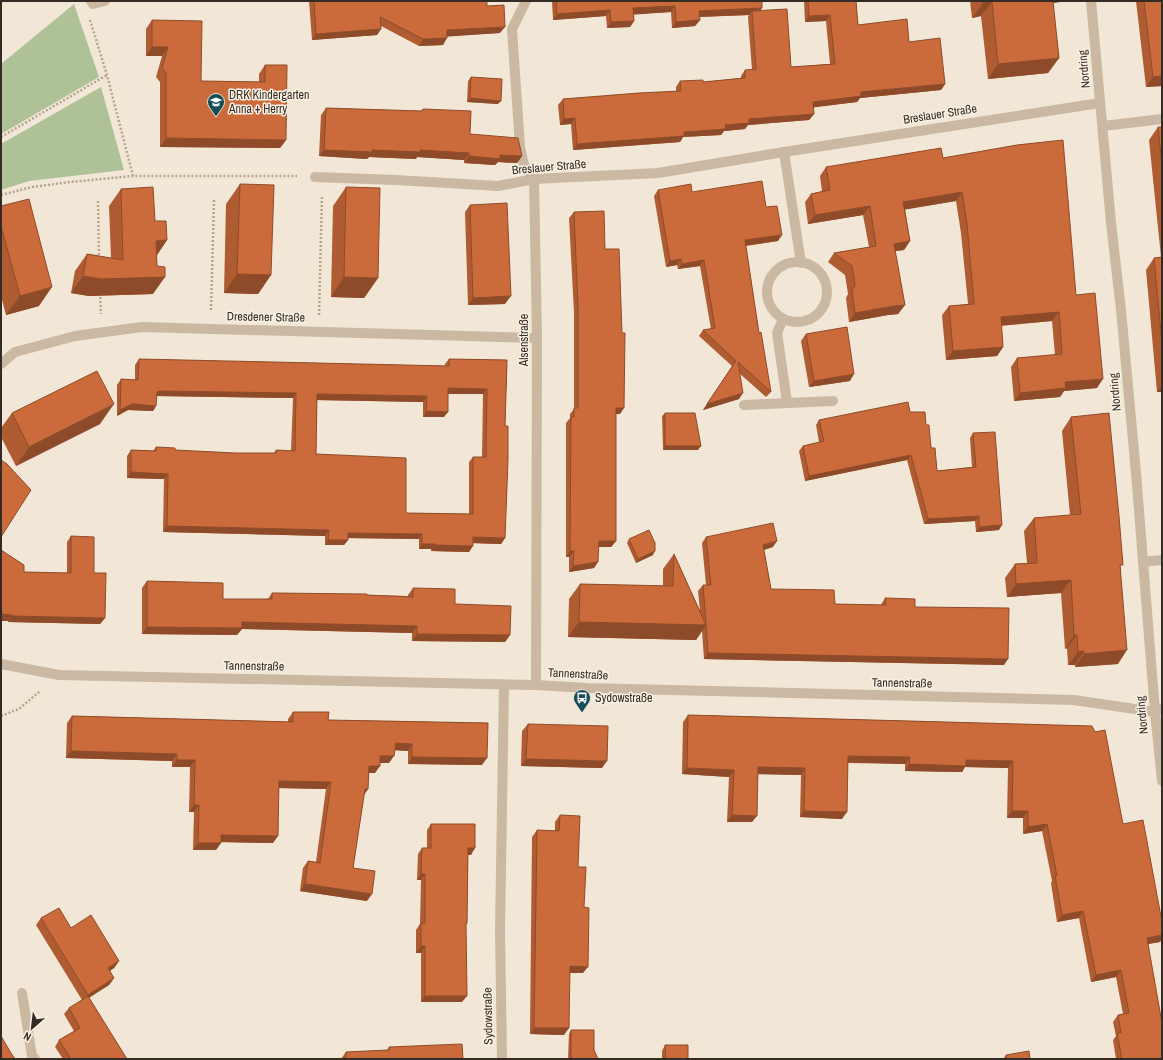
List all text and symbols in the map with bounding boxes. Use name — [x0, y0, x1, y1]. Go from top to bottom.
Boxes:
street label: Nordring — [1074, 49, 1094, 89]
place label: DRK Kindergarten Anna + Herry — [228, 87, 309, 117]
school or university icon: DRK Kindergarten Anna + Herry — [206, 92, 226, 117]
street label: Breslauer Straße — [902, 100, 978, 128]
street label: Breslauer Straße — [511, 156, 587, 178]
street label: Dresdener Straße — [227, 308, 305, 326]
street label: Alsenstraße — [516, 314, 532, 367]
street label: Nordring — [1105, 372, 1125, 412]
street label: Tannenstraße — [224, 657, 284, 675]
street label: Tannenstraße — [547, 664, 609, 684]
street label: Tannenstraße — [872, 674, 932, 692]
bus stop icon: Sydowstraße — [572, 688, 592, 713]
place label: Sydowstraße — [595, 690, 652, 706]
street label: Nordring — [1132, 695, 1152, 735]
street label: Sydowstraße — [480, 987, 496, 1045]
north arrow — [12, 1008, 52, 1048]
text: N — [21, 1029, 33, 1045]

